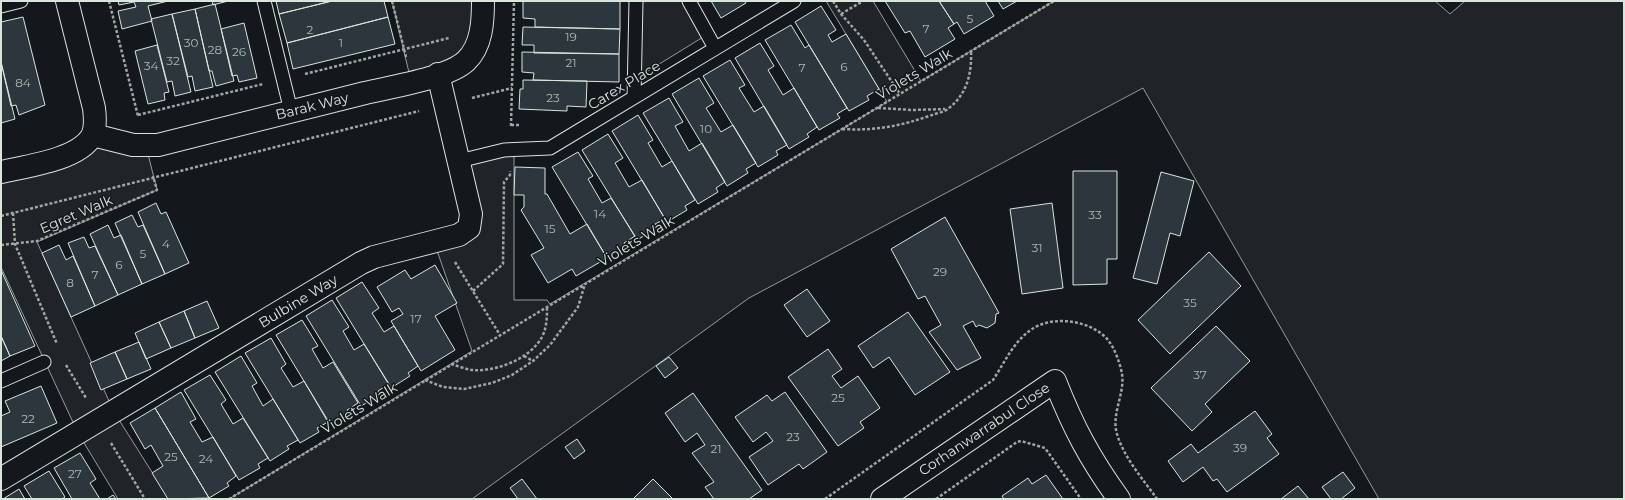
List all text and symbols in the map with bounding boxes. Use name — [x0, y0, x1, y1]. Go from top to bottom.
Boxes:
house number: 5 — [967, 11, 974, 26]
house number: 7 — [922, 21, 930, 36]
house number: 2 — [307, 22, 314, 37]
house number: 19 — [565, 29, 577, 44]
house number: 30 — [184, 35, 198, 50]
house number: 1 — [339, 35, 343, 50]
house number: 28 — [208, 42, 223, 57]
house number: 26 — [232, 44, 246, 59]
street label: Violets Walk — [873, 44, 956, 104]
house number: 32 — [166, 53, 180, 68]
house number: 21 — [565, 55, 577, 70]
street label: Carex Place — [585, 56, 663, 114]
house number: 34 — [144, 58, 158, 73]
house number: 6 — [840, 59, 848, 74]
house number: 7 — [798, 60, 806, 75]
house number: 84 — [15, 75, 31, 90]
street label: Barak Way — [274, 88, 351, 124]
house number: 23 — [546, 90, 560, 105]
house number: 10 — [700, 121, 712, 136]
street label: Egret Walk — [37, 190, 116, 237]
house number: 14 — [594, 206, 606, 221]
house number: 33 — [1088, 207, 1102, 222]
street label: Violets Walk — [595, 211, 678, 271]
house number: 15 — [544, 221, 556, 236]
house number: 4 — [162, 236, 170, 251]
house number: 31 — [1031, 240, 1043, 255]
house number: 5 — [140, 246, 147, 261]
house number: 6 — [115, 257, 123, 272]
house number: 29 — [933, 264, 947, 279]
house number: 7 — [91, 267, 99, 282]
street label: Bulbine Way — [255, 270, 341, 332]
house number: 8 — [66, 275, 74, 290]
house number: 35 — [1183, 295, 1197, 310]
house number: 17 — [410, 311, 422, 326]
house number: 37 — [1193, 367, 1207, 382]
street label: Violets Walk — [318, 378, 401, 438]
street label: Corhanwarrabul Close — [915, 378, 1053, 480]
house number: 25 — [831, 390, 845, 405]
house number: 22 — [21, 411, 35, 426]
house number: 23 — [786, 429, 800, 444]
house number: 39 — [1233, 440, 1247, 455]
house number: 21 — [710, 441, 722, 456]
house number: 25 — [164, 449, 178, 464]
house number: 24 — [199, 451, 213, 466]
house number: 27 — [68, 466, 82, 481]

